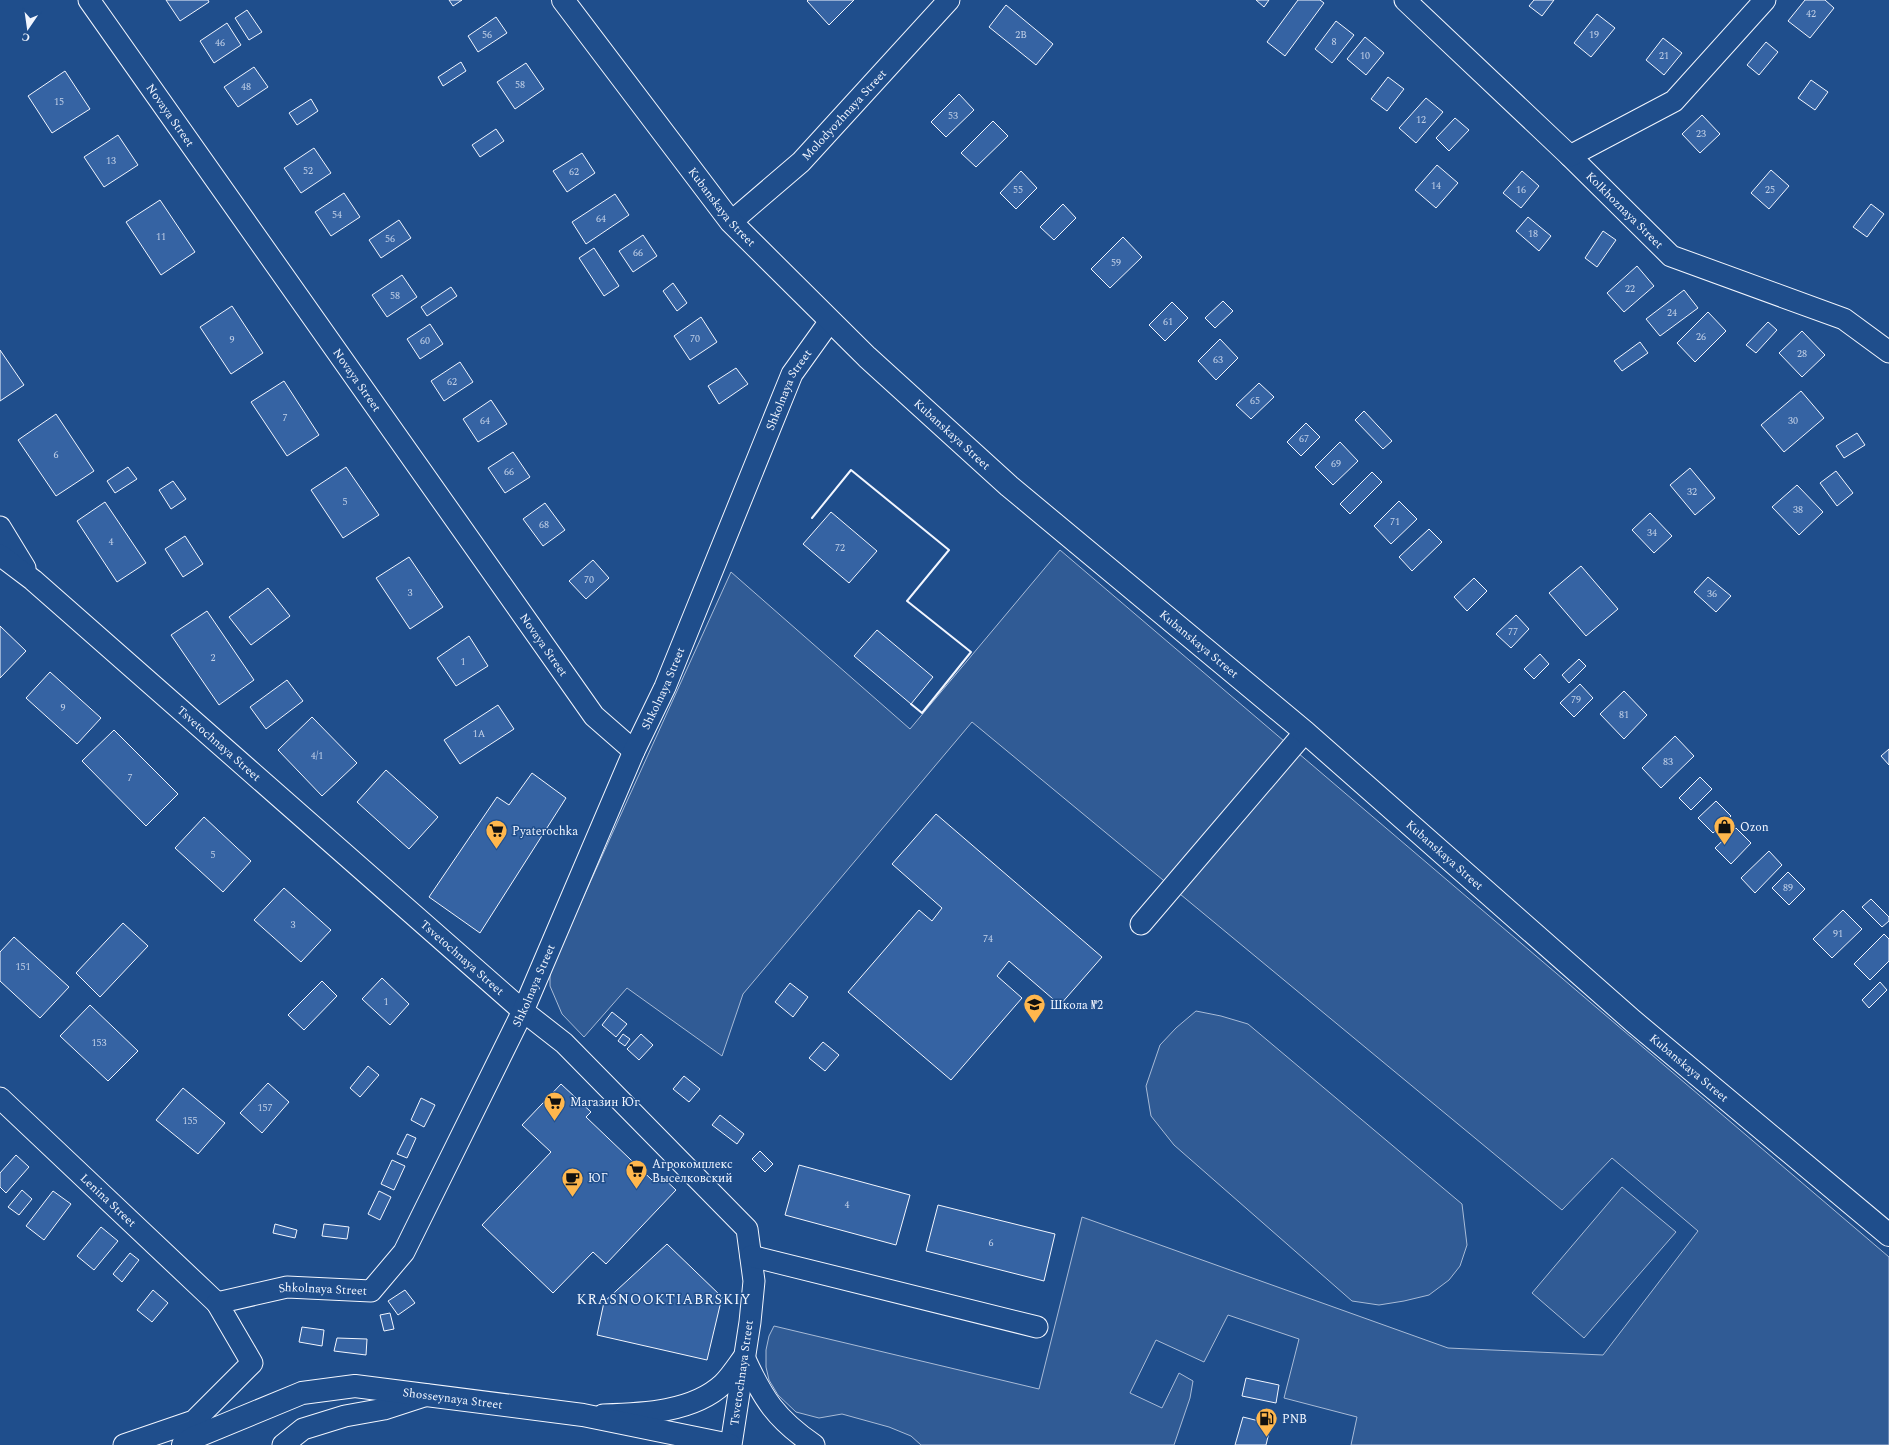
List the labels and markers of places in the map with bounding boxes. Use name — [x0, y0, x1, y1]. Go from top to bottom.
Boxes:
shop icon: Ozon — [1711, 814, 1737, 847]
supermarket icon: Pyaterochka — [483, 818, 509, 851]
place label: Ozon — [1740, 818, 1769, 837]
place label: Pyaterochka — [512, 822, 578, 841]
school or university icon: Школа №2 — [1022, 992, 1048, 1025]
place label: Школа №2 — [1050, 996, 1103, 1015]
supermarket icon: Магазин Юг — [541, 1089, 567, 1122]
place label: Магазин Юг — [570, 1093, 640, 1112]
place label: Агрокомплекс Выселковский — [652, 1155, 733, 1188]
supermarket icon: Агрокомплекс Выселковский — [624, 1158, 650, 1191]
cafe icon: ЮГ — [559, 1165, 585, 1198]
place label: ЮГ — [588, 1169, 608, 1188]
fuel station icon: PNB — [1253, 1406, 1279, 1439]
place label: PNB — [1282, 1410, 1307, 1429]

